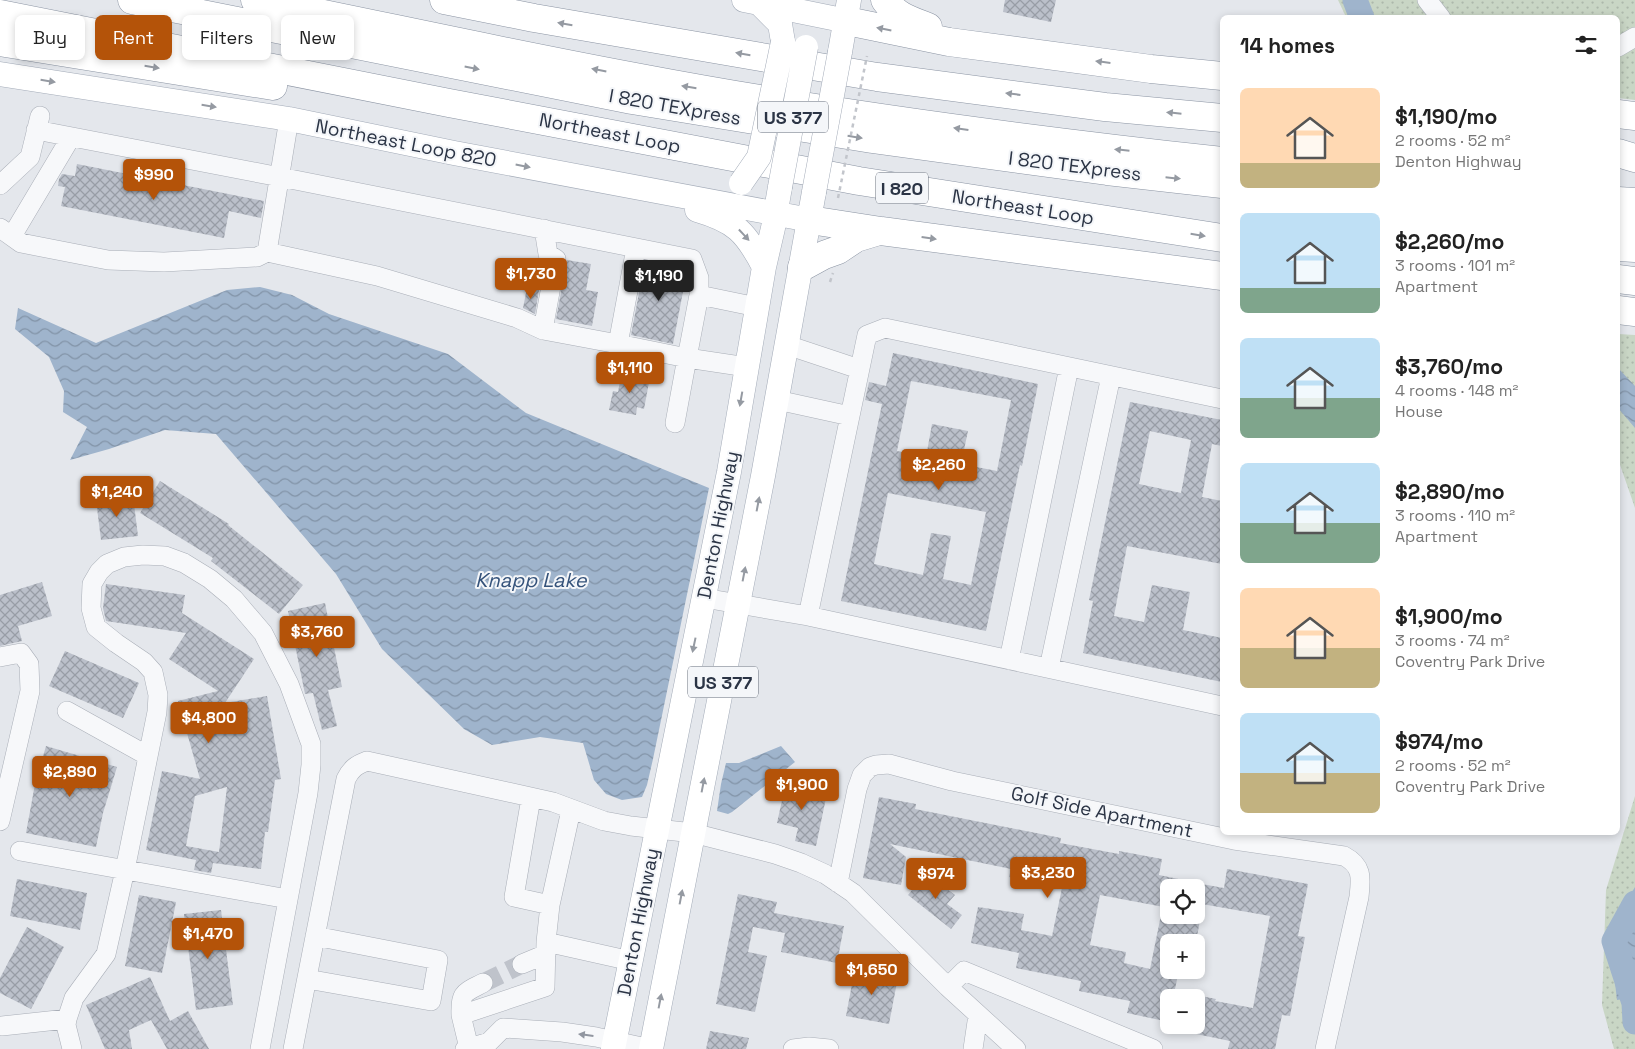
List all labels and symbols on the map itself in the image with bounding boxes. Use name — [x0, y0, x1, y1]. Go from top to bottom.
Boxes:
one-way arrow — [557, 19, 573, 27]
one-way arrow — [876, 25, 892, 33]
one-way arrow — [734, 49, 750, 57]
one-way arrow — [1094, 58, 1110, 66]
one-way arrow — [144, 63, 160, 71]
one-way arrow — [464, 64, 480, 72]
one-way arrow — [591, 66, 606, 74]
one-way arrow — [41, 78, 57, 86]
one-way arrow — [680, 82, 696, 90]
street label: I 820 TEXpress — [607, 83, 743, 131]
one-way arrow — [1004, 90, 1020, 98]
road number: US 377 — [758, 101, 828, 132]
one-way arrow — [201, 103, 217, 111]
street label: Northeast Loop — [537, 107, 683, 159]
one-way arrow — [1166, 109, 1182, 117]
street label: Northeast Loop 820 — [313, 113, 499, 173]
one-way arrow — [952, 125, 968, 133]
one-way arrow — [848, 133, 864, 141]
street label: I 820 TEXpress — [1007, 145, 1143, 187]
one-way arrow — [1114, 146, 1130, 154]
pin: $990 — [124, 158, 184, 201]
one-way arrow — [516, 162, 531, 170]
road number: I 820 — [876, 172, 928, 204]
one-way arrow — [1165, 174, 1181, 182]
street label: Northeast Loop — [950, 183, 1096, 231]
one-way arrow — [738, 229, 750, 241]
one-way arrow — [1190, 231, 1206, 239]
one-way arrow — [921, 234, 937, 242]
pin: $1,730 — [490, 258, 572, 300]
pin: $1,190 — [618, 260, 700, 302]
pin: $1,110 — [589, 352, 671, 394]
one-way arrow — [737, 392, 745, 408]
pin: $2,260 — [898, 448, 980, 491]
street label: Denton Highway — [691, 449, 745, 601]
pin: $1,240 — [76, 476, 158, 518]
one-way arrow — [754, 496, 762, 511]
one-way arrow — [741, 565, 749, 581]
water label: Knapp Lake — [475, 567, 588, 593]
pin: $3,760 — [276, 616, 358, 658]
one-way arrow — [690, 638, 698, 654]
road number: US 377 — [688, 666, 758, 698]
pin: $4,800 — [168, 702, 250, 744]
pin: $2,890 — [29, 756, 111, 798]
pin: $1,900 — [761, 768, 843, 811]
one-way arrow — [699, 776, 707, 792]
street label: Golf Side Apartment — [1009, 781, 1195, 843]
street label: Denton Highway — [611, 846, 665, 998]
pin: $3,230 — [1007, 856, 1089, 899]
pin: $974 — [906, 858, 966, 900]
one-way arrow — [677, 888, 685, 904]
pin: $1,470 — [167, 918, 249, 960]
pin: $1,650 — [831, 954, 913, 996]
one-way arrow — [656, 994, 664, 1009]
one-way arrow — [578, 1031, 594, 1039]

